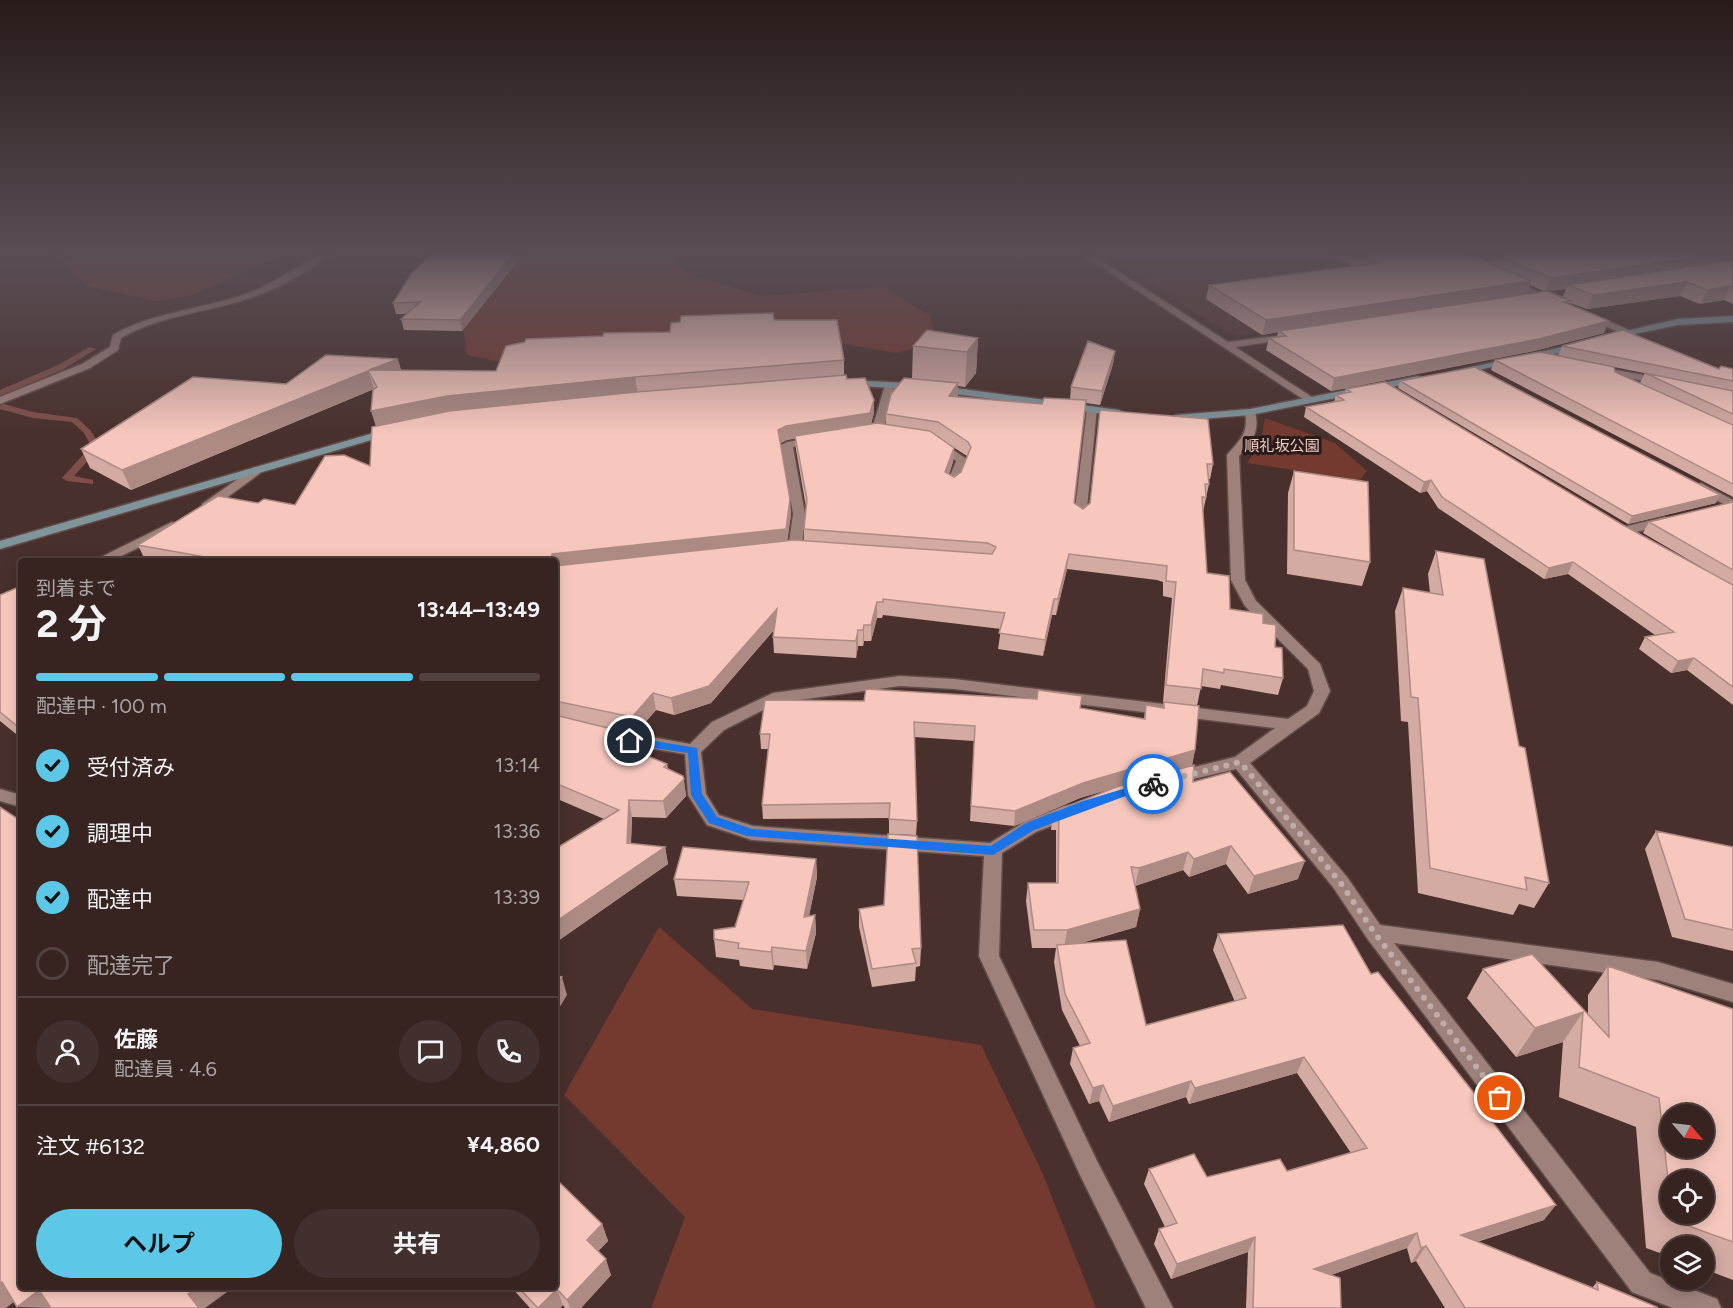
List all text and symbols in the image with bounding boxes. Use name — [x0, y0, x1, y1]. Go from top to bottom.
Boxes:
park label: 順礼坂公園 — [1244, 437, 1320, 455]
text: 到着まで — [36, 576, 116, 600]
text: 13:44–13:49 — [417, 596, 540, 623]
text: 2 分 — [36, 600, 107, 647]
text: 配達中 · 100 m — [36, 694, 167, 718]
pin — [604, 715, 655, 766]
icon: home — [613, 724, 646, 757]
icon: check — [36, 749, 69, 782]
text: 13:14 — [495, 753, 540, 777]
text: 受付済み — [87, 754, 175, 781]
courier — [1123, 754, 1183, 814]
icon: bike — [1137, 768, 1170, 801]
icon: check — [36, 815, 69, 848]
text: 13:36 — [494, 819, 540, 843]
text: 調理中 — [87, 820, 153, 847]
icon: check — [36, 881, 69, 914]
text: 13:39 — [494, 885, 540, 909]
text: 配達中 — [87, 886, 153, 913]
text: 配達完了 — [87, 952, 175, 979]
button: person — [36, 1020, 99, 1083]
button: chat — [399, 1020, 462, 1083]
button: phone — [477, 1020, 540, 1083]
text: 佐藤 — [114, 1026, 158, 1053]
text: 配達員 · 4.6 — [114, 1057, 217, 1081]
pin — [1474, 1072, 1525, 1123]
icon: bag — [1483, 1081, 1516, 1114]
north arrow — [1660, 1104, 1714, 1158]
map controls — [1660, 1104, 1714, 1290]
text: ¥4,860 — [467, 1131, 540, 1158]
text: 注文 #6132 — [36, 1133, 145, 1160]
button: locate — [1660, 1170, 1714, 1224]
button: ヘルプ — [36, 1209, 282, 1278]
button: 共有 — [294, 1209, 540, 1278]
button: layers — [1660, 1236, 1714, 1290]

